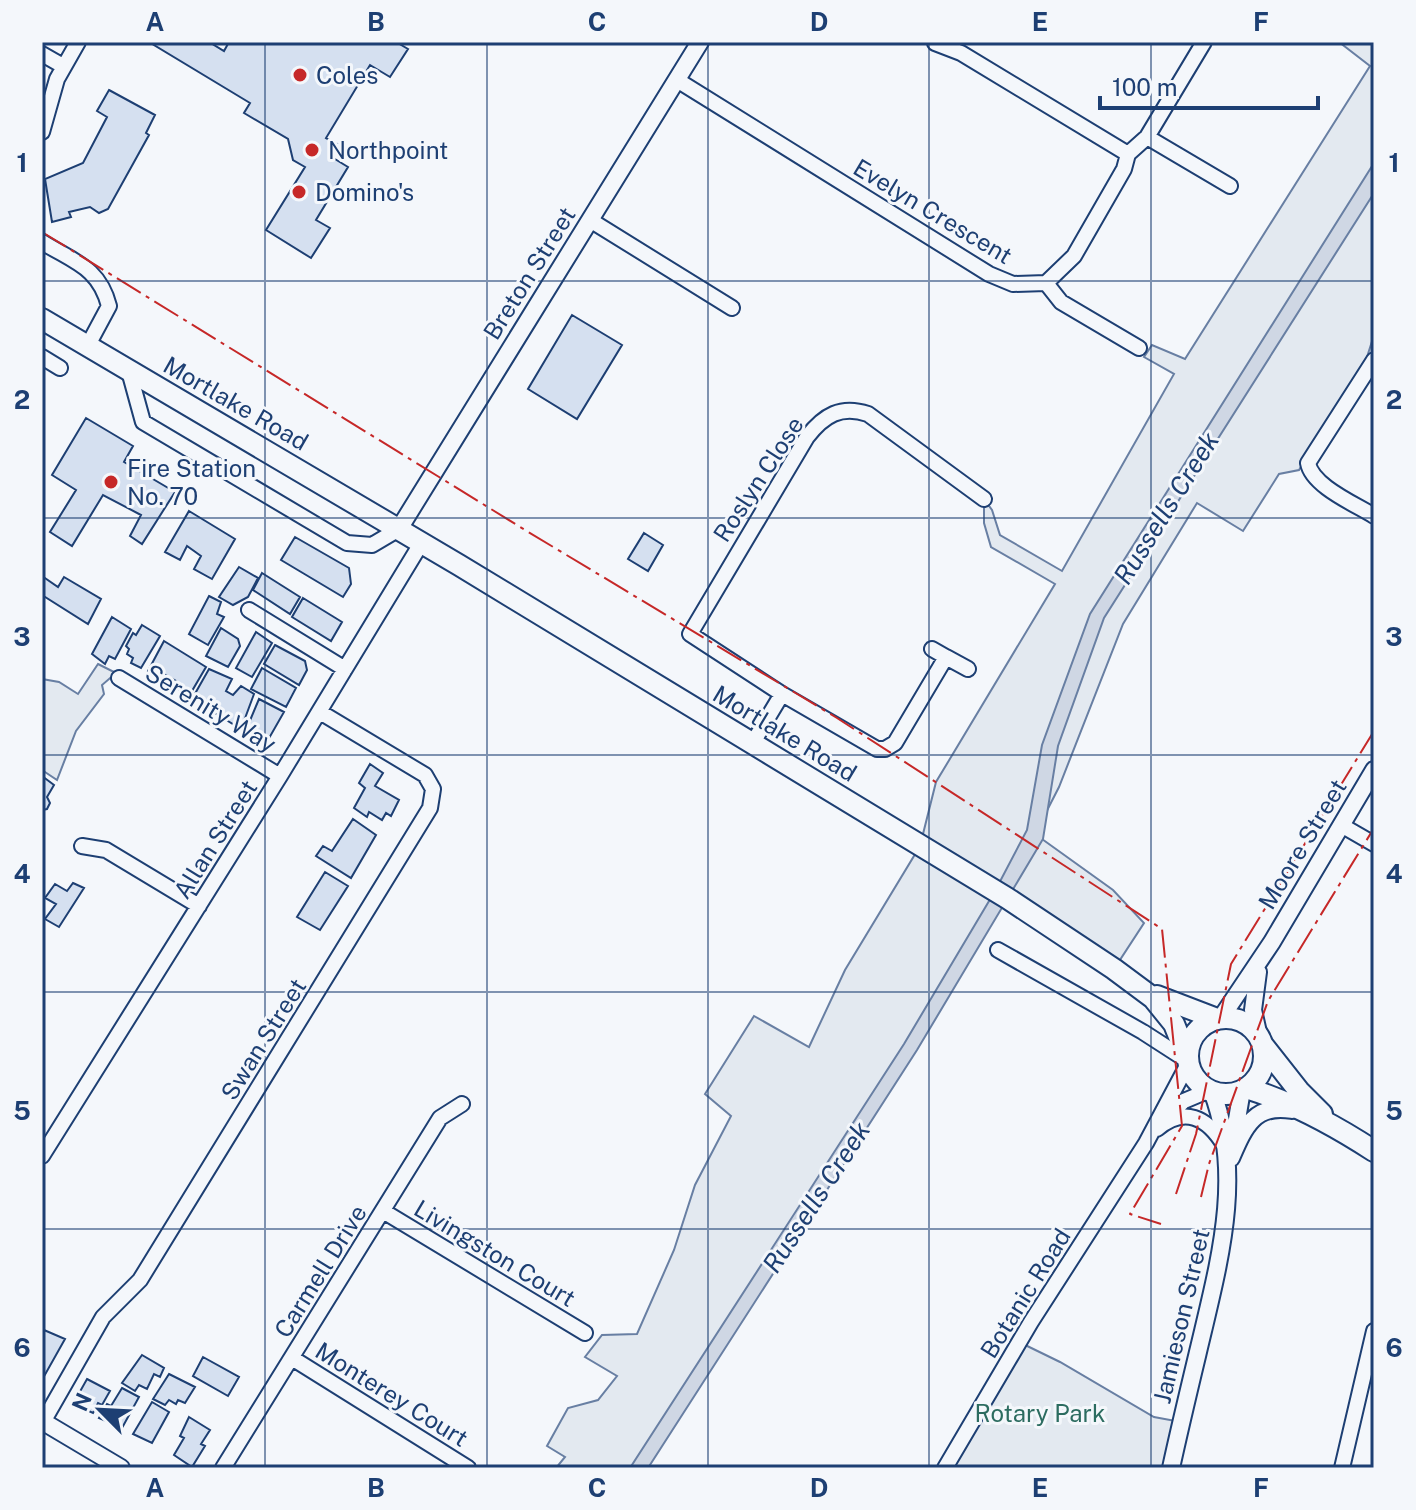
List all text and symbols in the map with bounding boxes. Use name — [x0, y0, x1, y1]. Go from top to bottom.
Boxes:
text: A — [146, 6, 165, 37]
text: B — [367, 6, 385, 37]
text: C — [588, 6, 606, 37]
text: D — [810, 6, 828, 37]
text: E — [1032, 6, 1048, 37]
text: F — [1253, 6, 1269, 37]
scale bar — [1100, 60, 1318, 110]
place label: Coles — [316, 61, 378, 89]
marker: Coles — [291, 66, 309, 84]
text: 100 m — [1112, 73, 1178, 101]
place label: Northpoint — [328, 136, 448, 164]
marker: Northpoint — [303, 141, 321, 159]
text: 1 — [16, 147, 28, 178]
text: 1 — [1388, 147, 1400, 178]
street label: Evelyn Crescent — [849, 153, 1017, 269]
place label: Domino's — [315, 178, 414, 206]
marker: Domino's — [290, 183, 308, 201]
street label: Breton Street — [477, 202, 581, 344]
street label: Mortlake Road — [159, 350, 313, 456]
text: 2 — [14, 384, 30, 415]
text: 2 — [1386, 384, 1402, 415]
street label: Roslyn Close — [707, 411, 809, 547]
water label: Russells Creek — [1107, 426, 1225, 590]
place label: Fire Station No. 70 — [127, 454, 256, 510]
marker: Fire Station No. 70 — [102, 473, 120, 491]
text: 3 — [13, 621, 31, 652]
text: 3 — [1385, 621, 1403, 652]
street label: Serenity Way — [141, 658, 281, 758]
street label: Mortlake Road — [708, 679, 862, 787]
street label: Moore Street — [1252, 774, 1352, 914]
street label: Allan Street — [168, 775, 262, 903]
text: 4 — [13, 858, 31, 889]
text: 4 — [1385, 858, 1403, 889]
street label: Swan Street — [215, 973, 311, 1105]
text: 5 — [13, 1095, 31, 1126]
text: 5 — [1385, 1095, 1403, 1126]
water label: Russells Creek — [756, 1116, 876, 1278]
street label: Livingston Court — [409, 1194, 581, 1312]
street label: Carmell Drive — [268, 1200, 372, 1342]
street label: Botanic Road — [974, 1223, 1076, 1363]
street label: Jamieson Street — [1147, 1226, 1215, 1406]
text: 6 — [13, 1332, 31, 1363]
text: 6 — [1385, 1332, 1403, 1363]
street label: Monterey Court — [311, 1336, 473, 1452]
north arrow — [60, 1370, 140, 1450]
text: N — [66, 1389, 97, 1415]
park label: Rotary Park — [975, 1399, 1105, 1427]
text: A — [146, 1472, 165, 1503]
text: B — [367, 1472, 385, 1503]
text: C — [588, 1472, 606, 1503]
text: D — [810, 1472, 828, 1503]
text: E — [1032, 1472, 1048, 1503]
text: F — [1253, 1472, 1269, 1503]

